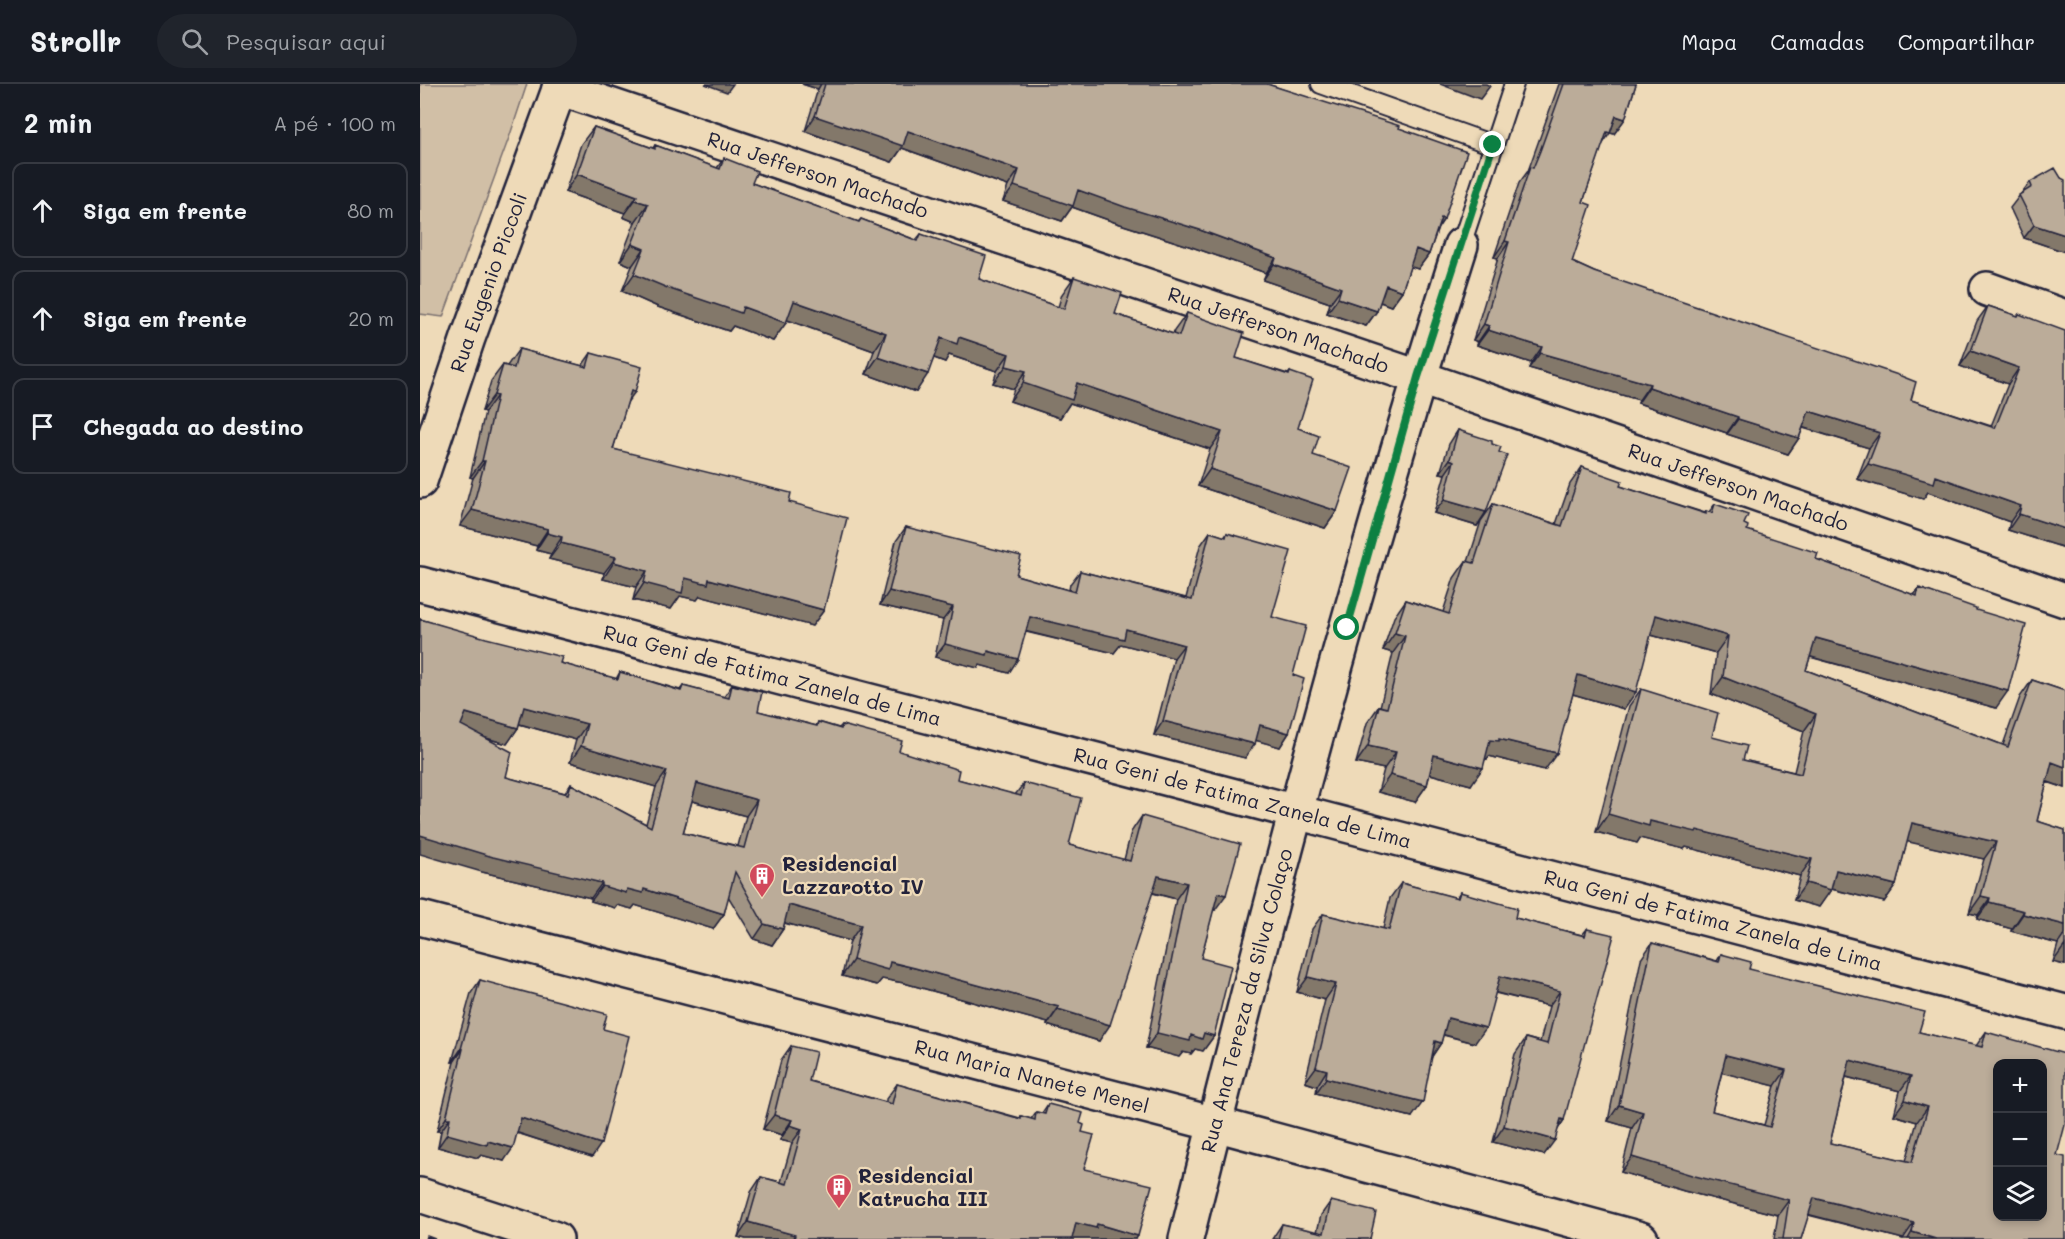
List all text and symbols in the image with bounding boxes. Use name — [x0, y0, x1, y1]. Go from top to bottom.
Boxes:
search box — [157, 14, 577, 68]
text: Strollr — [30, 23, 121, 59]
icon: search — [178, 25, 211, 58]
text: Pesquisar aqui — [226, 27, 386, 56]
text: Mapa — [1681, 28, 1737, 55]
text: Camadas — [1770, 28, 1865, 55]
text: Compartilhar — [1898, 28, 2035, 55]
text: 2 min — [24, 106, 92, 140]
text: A pé · 100 m — [274, 110, 396, 136]
street label: Rua Jefferson Machado — [704, 125, 932, 223]
route end — [1479, 131, 1505, 157]
street label: Rua Eugenio Piccoli — [443, 189, 532, 376]
icon: ahead — [26, 194, 59, 227]
text: Siga em frente — [83, 196, 247, 225]
text: 80 m — [347, 197, 394, 223]
street label: Rua Jefferson Machado — [1165, 280, 1393, 378]
icon: ahead — [26, 302, 59, 335]
text: Siga em frente — [83, 304, 247, 333]
text: 20 m — [348, 305, 394, 331]
icon: arrive — [26, 410, 59, 443]
text: Chegada ao destino — [83, 412, 303, 441]
street label: Rua Jefferson Machado — [1625, 436, 1852, 536]
route start — [1333, 614, 1359, 640]
street label: Rua Geni de Fatima Zanela de Lima — [601, 618, 944, 731]
street label: Rua Geni de Fatima Zanela de Lima — [1071, 741, 1415, 853]
street label: Rua Ana Tereza da Silva Colaço — [1194, 845, 1298, 1155]
place label: Residencial Lazzarotto IV — [782, 850, 924, 899]
building icon: Residencial Lazzarotto IV — [747, 861, 777, 899]
street label: Rua Geni de Fatima Zanela de Lima — [1541, 863, 1885, 976]
street label: Rua Maria Nanete Menel — [912, 1033, 1152, 1118]
map controls — [1993, 1059, 2047, 1221]
button: + — [1993, 1059, 2047, 1113]
button: − — [1993, 1113, 2047, 1167]
place label: Residencial Katrucha III — [858, 1162, 988, 1211]
button: layers — [1993, 1167, 2047, 1221]
building icon: Residencial Katrucha III — [824, 1172, 854, 1210]

